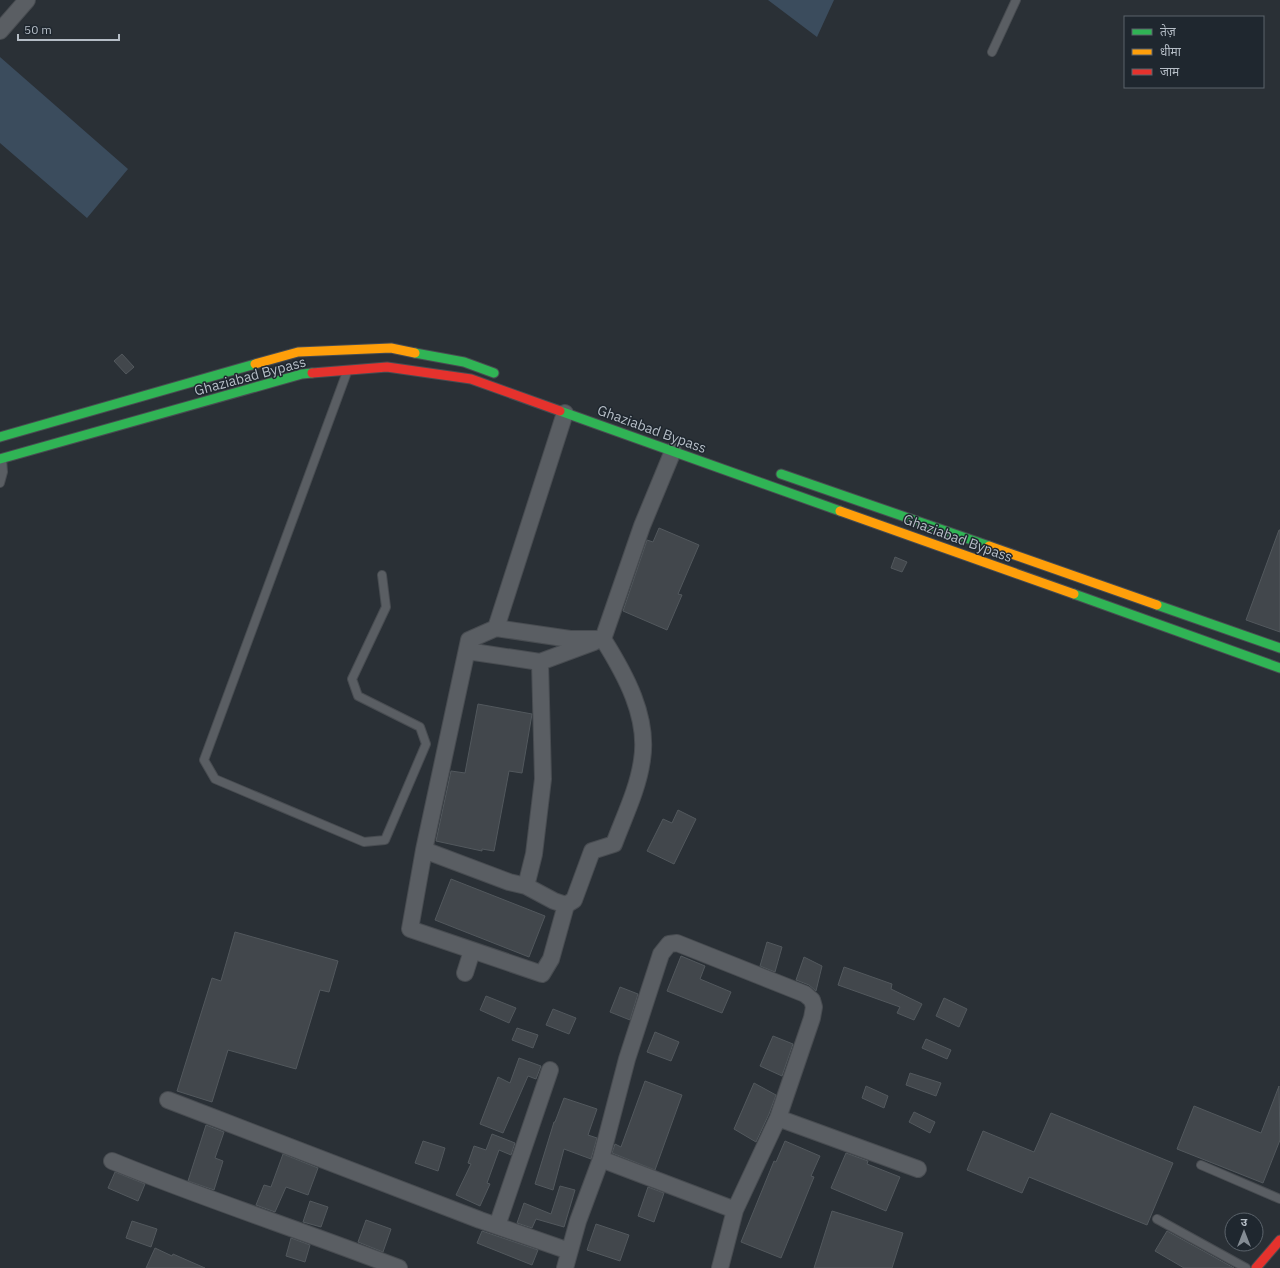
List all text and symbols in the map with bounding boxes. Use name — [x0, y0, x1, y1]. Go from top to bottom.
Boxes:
scale bar — [18, 16, 119, 42]
legend — [1124, 16, 1264, 88]
text: 50 m — [24, 22, 52, 37]
text: तेज़ — [1160, 24, 1177, 39]
text: धीमा — [1160, 44, 1182, 59]
text: जाम — [1160, 64, 1180, 79]
street label: Ghaziabad Bypass — [192, 352, 308, 400]
street label: Ghaziabad Bypass — [595, 401, 709, 457]
street label: Ghaziabad Bypass — [901, 510, 1015, 566]
north arrow — [1224, 1212, 1264, 1252]
text: उ — [1241, 1215, 1248, 1229]

